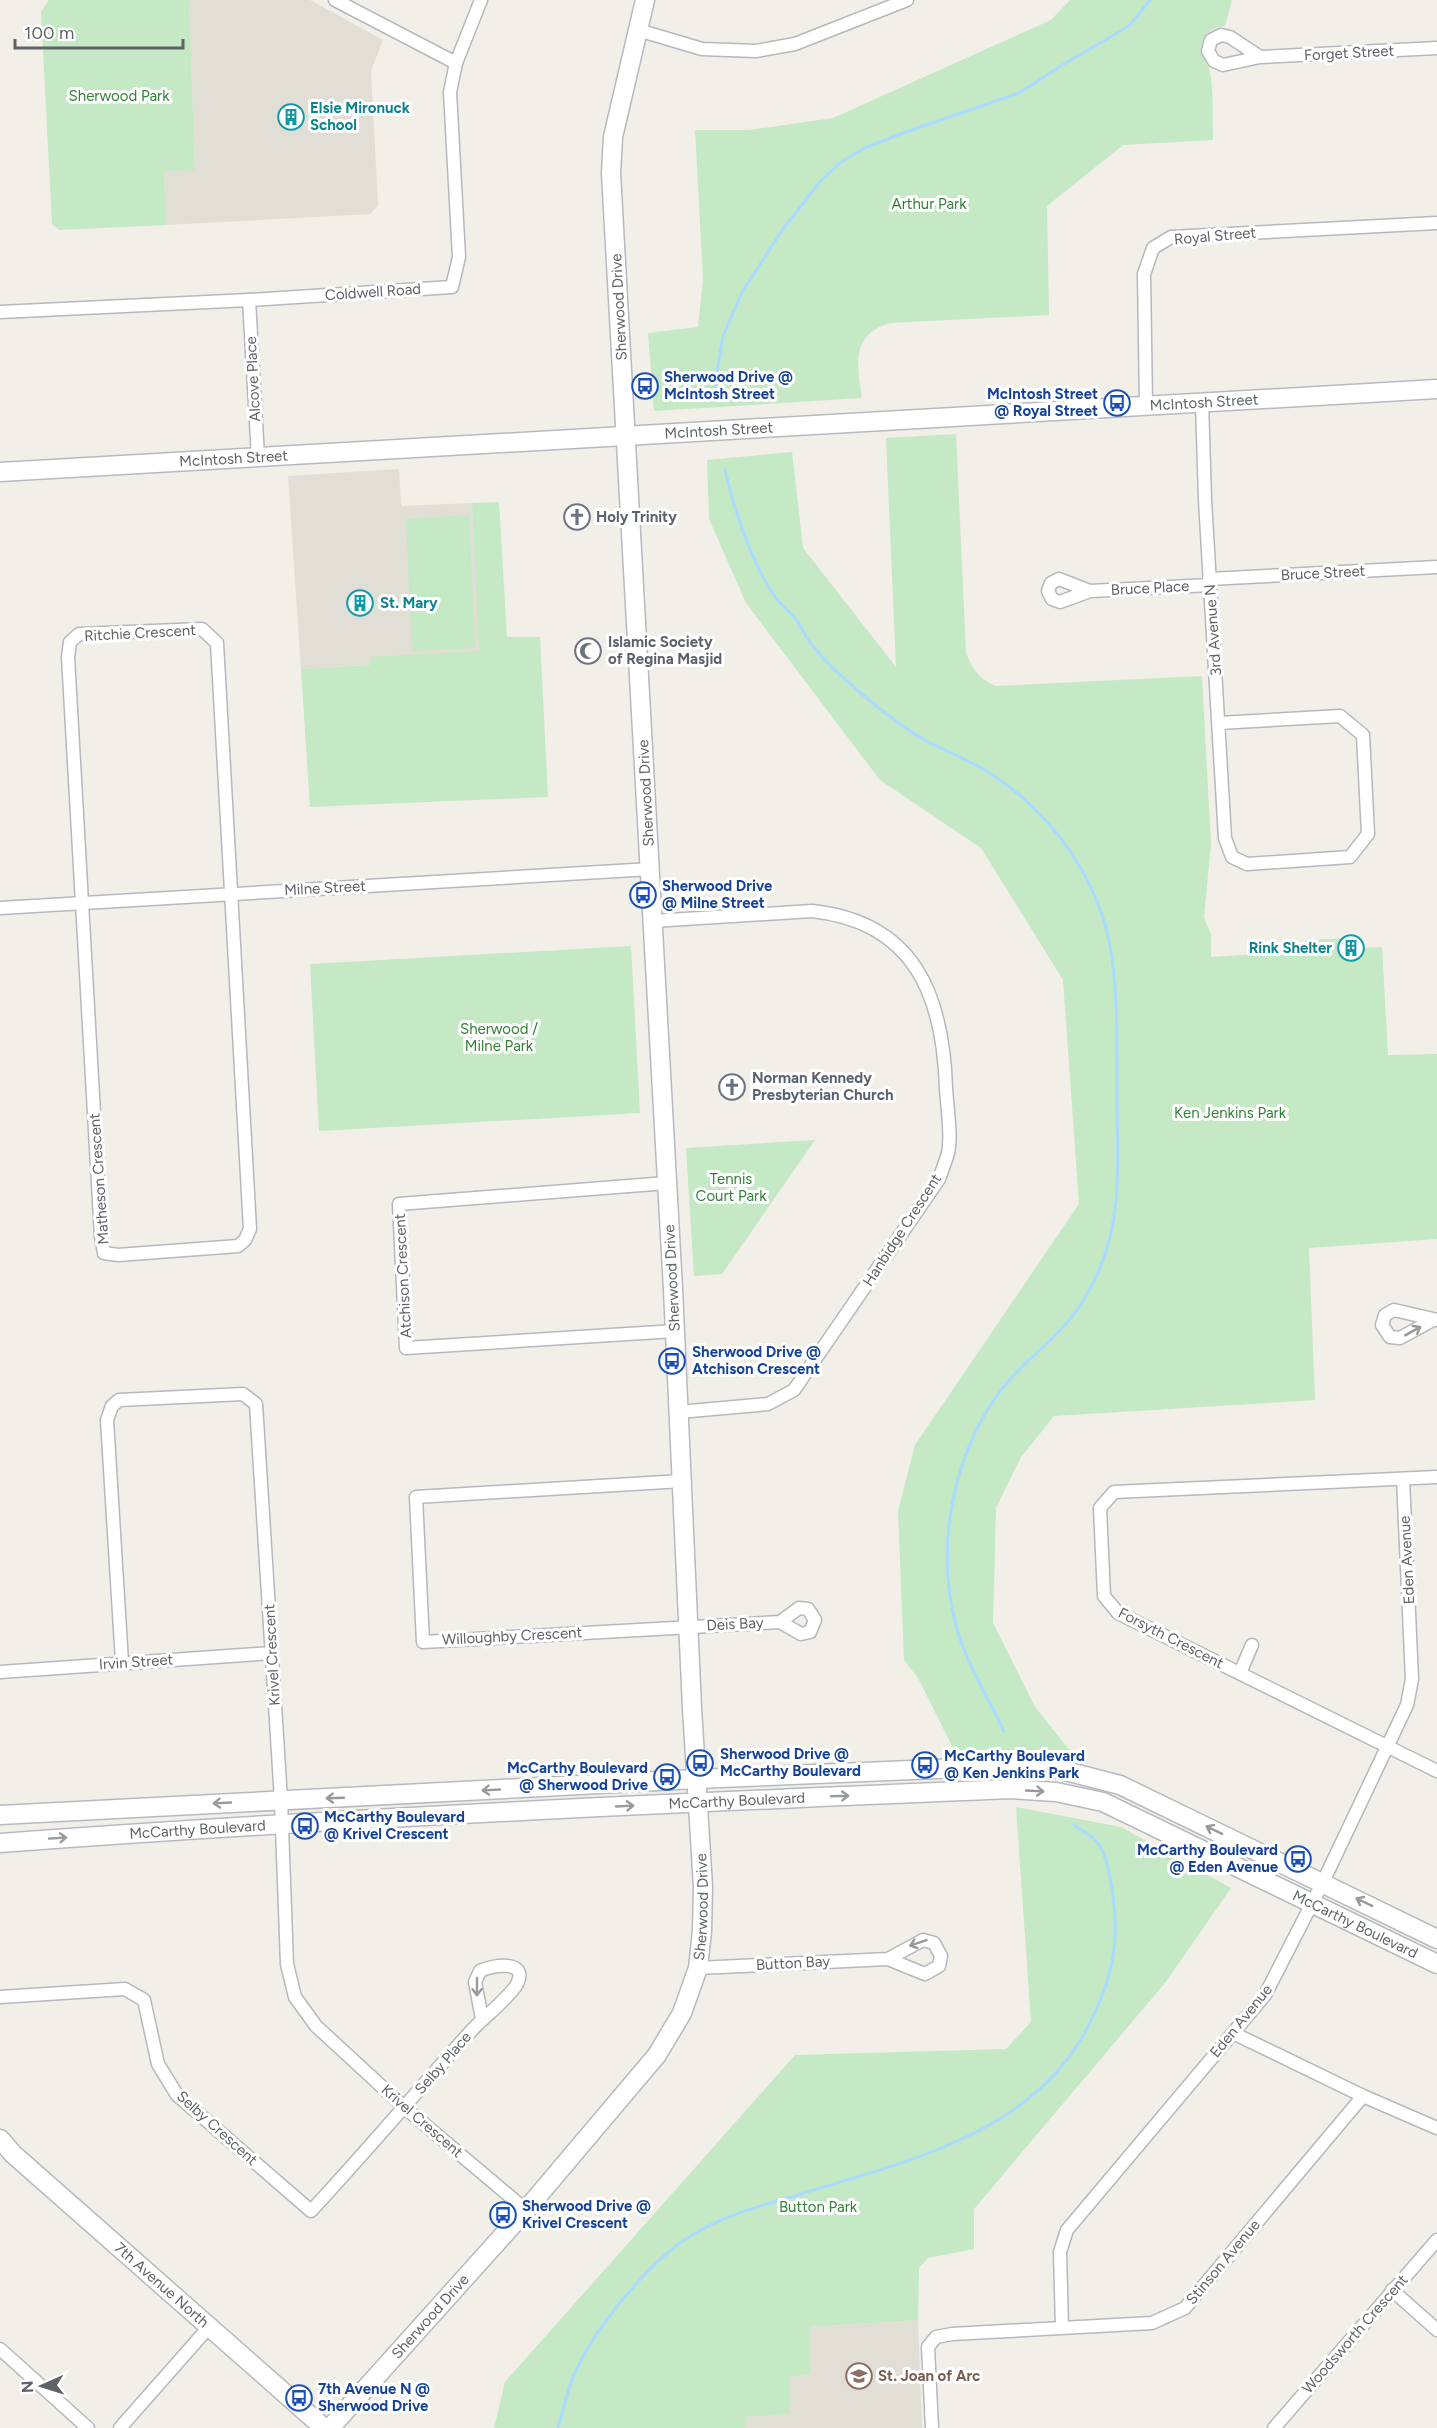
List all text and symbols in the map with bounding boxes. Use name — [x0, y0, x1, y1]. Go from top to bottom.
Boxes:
scale bar — [15, 12, 183, 50]
text: 100 m — [24, 22, 74, 44]
street label: Forget Street — [1303, 42, 1395, 64]
park label: Sherwood Park — [69, 87, 170, 105]
place label: Elsie Mironuck School — [310, 99, 410, 134]
building icon: Elsie Mironuck School — [276, 102, 306, 132]
park label: Arthur Park — [892, 195, 967, 213]
street label: Royal Street — [1173, 223, 1257, 249]
street label: Sherwood Drive — [607, 253, 631, 361]
street label: Coldwell Road — [324, 280, 422, 304]
street label: Alcove Place — [242, 336, 264, 422]
place label: Sherwood Drive @ McIntosh Street — [664, 368, 793, 403]
bus stop icon: Sherwood Drive @ McIntosh Street — [630, 371, 660, 401]
place label: McIntosh Street @ Royal Street — [987, 385, 1098, 420]
bus stop icon: McIntosh Street @ Royal Street — [1102, 388, 1132, 418]
street label: McIntosh Street — [1149, 390, 1259, 415]
street label: McIntosh Street — [664, 418, 774, 443]
street label: McIntosh Street — [179, 446, 289, 471]
church icon: Holy Trinity — [562, 502, 592, 532]
place label: Holy Trinity — [596, 508, 677, 526]
street label: Bruce Street — [1280, 562, 1366, 584]
street label: Bruce Place — [1110, 577, 1190, 599]
street label: 3rd Avenue N — [1201, 584, 1225, 676]
building icon: St. Mary — [345, 588, 375, 618]
place label: St. Mary — [380, 594, 438, 612]
street label: Ritchie Crescent — [84, 621, 197, 645]
place label: Islamic Society of Regina Masjid — [608, 633, 722, 668]
mosque icon: Islamic Society of Regina Masjid — [573, 636, 603, 666]
street label: Sherwood Drive — [634, 739, 658, 847]
street label: Milne Street — [284, 877, 367, 899]
place label: Sherwood Drive @ Milne Street — [662, 877, 773, 912]
bus stop icon: Sherwood Drive @ Milne Street — [628, 880, 658, 910]
building icon: Rink Shelter — [1336, 933, 1366, 963]
place label: Rink Shelter — [1249, 939, 1332, 957]
park label: Sherwood / Milne Park — [460, 1020, 538, 1055]
place label: Norman Kennedy Presbyterian Church — [752, 1069, 894, 1104]
church icon: Norman Kennedy Presbyterian Church — [717, 1072, 747, 1102]
park label: Ken Jenkins Park — [1174, 1104, 1287, 1122]
street label: Matheson Crescent — [85, 1112, 113, 1245]
park label: Tennis Court Park — [696, 1170, 767, 1205]
street label: Hanbidge Crescent — [859, 1170, 945, 1290]
street label: Atchison Crescent — [391, 1213, 415, 1339]
street label: Sherwood Drive — [660, 1224, 684, 1332]
one-way arrow — [1404, 1325, 1421, 1337]
place label: Sherwood Drive @ Atchison Crescent — [692, 1343, 821, 1378]
bus stop icon: Sherwood Drive @ Atchison Crescent — [657, 1346, 687, 1376]
street label: Eden Avenue — [1396, 1515, 1418, 1605]
street label: Krivel Crescent — [260, 1603, 284, 1706]
street label: Forsyth Crescent — [1115, 1604, 1227, 1672]
street label: Deis Bay — [706, 1614, 764, 1634]
street label: Willoughby Crescent — [441, 1623, 583, 1649]
street label: Irvin Street — [98, 1650, 174, 1674]
place label: Sherwood Drive @ McCarthy Boulevard — [720, 1745, 861, 1780]
place label: McCarthy Boulevard @ Ken Jenkins Park — [944, 1747, 1085, 1782]
bus stop icon: Sherwood Drive @ McCarthy Boulevard — [685, 1748, 715, 1778]
bus stop icon: McCarthy Boulevard @ Ken Jenkins Park — [910, 1750, 940, 1780]
place label: McCarthy Boulevard @ Sherwood Drive — [507, 1759, 649, 1794]
bus stop icon: McCarthy Boulevard @ Sherwood Drive — [652, 1762, 682, 1792]
one-way arrow — [482, 1784, 501, 1795]
one-way arrow — [1024, 1785, 1044, 1796]
street label: McCarthy Boulevard — [668, 1789, 805, 1813]
one-way arrow — [829, 1791, 849, 1802]
one-way arrow — [326, 1792, 346, 1803]
one-way arrow — [213, 1798, 233, 1809]
one-way arrow — [615, 1800, 635, 1811]
place label: McCarthy Boulevard @ Krivel Crescent — [324, 1808, 465, 1843]
bus stop icon: McCarthy Boulevard @ Krivel Crescent — [290, 1811, 320, 1841]
street label: McCarthy Boulevard — [129, 1816, 266, 1843]
one-way arrow — [1205, 1823, 1223, 1835]
one-way arrow — [48, 1833, 68, 1844]
place label: McCarthy Boulevard @ Eden Avenue — [1137, 1841, 1279, 1876]
bus stop icon: McCarthy Boulevard @ Eden Avenue — [1283, 1844, 1313, 1874]
street label: Sherwood Drive — [690, 1853, 712, 1961]
street label: McCarthy Boulevard — [1290, 1886, 1421, 1962]
one-way arrow — [1355, 1896, 1373, 1908]
one-way arrow — [909, 1939, 928, 1950]
street label: Button Bay — [755, 1952, 831, 1974]
one-way arrow — [471, 1977, 483, 1996]
street label: Eden Avenue — [1206, 1981, 1276, 2061]
street label: Selby Place — [411, 2028, 475, 2098]
street label: Krivel Crescent — [378, 2081, 467, 2161]
street label: Selby Crescent — [173, 2087, 261, 2169]
place label: Sherwood Drive @ Krivel Crescent — [522, 2197, 651, 2232]
park label: Button Park — [779, 2198, 858, 2216]
bus stop icon: Sherwood Drive @ Krivel Crescent — [488, 2200, 518, 2230]
street label: Stinson Avenue — [1182, 2216, 1264, 2308]
street label: 7th Avenue North — [111, 2239, 213, 2331]
street label: Sherwood Drive — [388, 2271, 473, 2362]
street label: Woodsworth Crescent — [1299, 2271, 1412, 2397]
north arrow — [12, 2356, 72, 2416]
school or university icon: St. Joan of Arc — [844, 2361, 874, 2391]
place label: St. Joan of Arc — [878, 2367, 980, 2385]
text: N — [18, 2380, 37, 2393]
place label: 7th Avenue N @ Sherwood Drive — [318, 2380, 430, 2415]
bus stop icon: 7th Avenue N @ Sherwood Drive — [284, 2383, 314, 2413]

